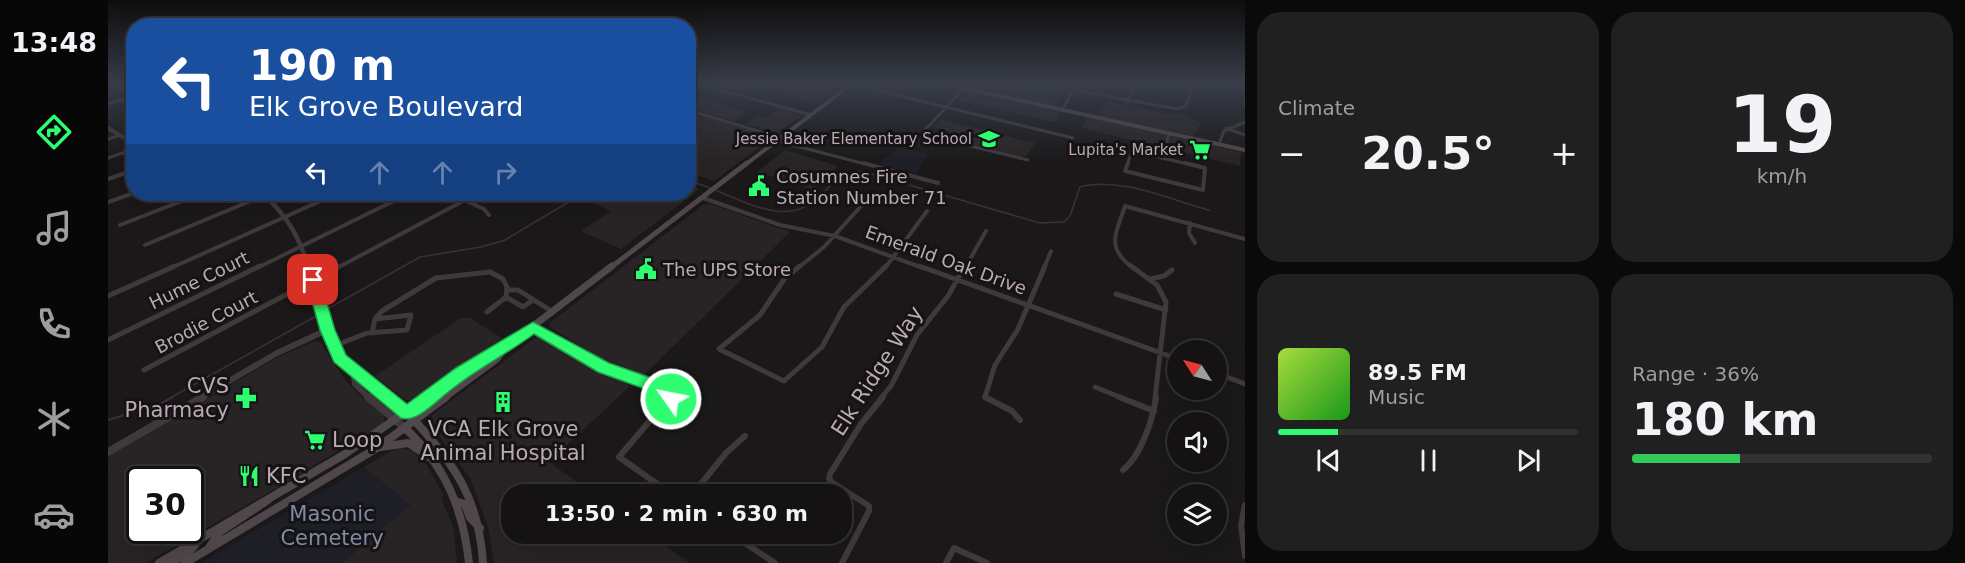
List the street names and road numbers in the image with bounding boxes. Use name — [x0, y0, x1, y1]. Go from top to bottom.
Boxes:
street label: Emerald Oak Drive — [863, 221, 1029, 299]
street label: Hume Court — [146, 247, 252, 313]
street label: Brodie Court — [151, 286, 261, 358]
street label: Elk Ridge Way — [826, 302, 928, 440]

